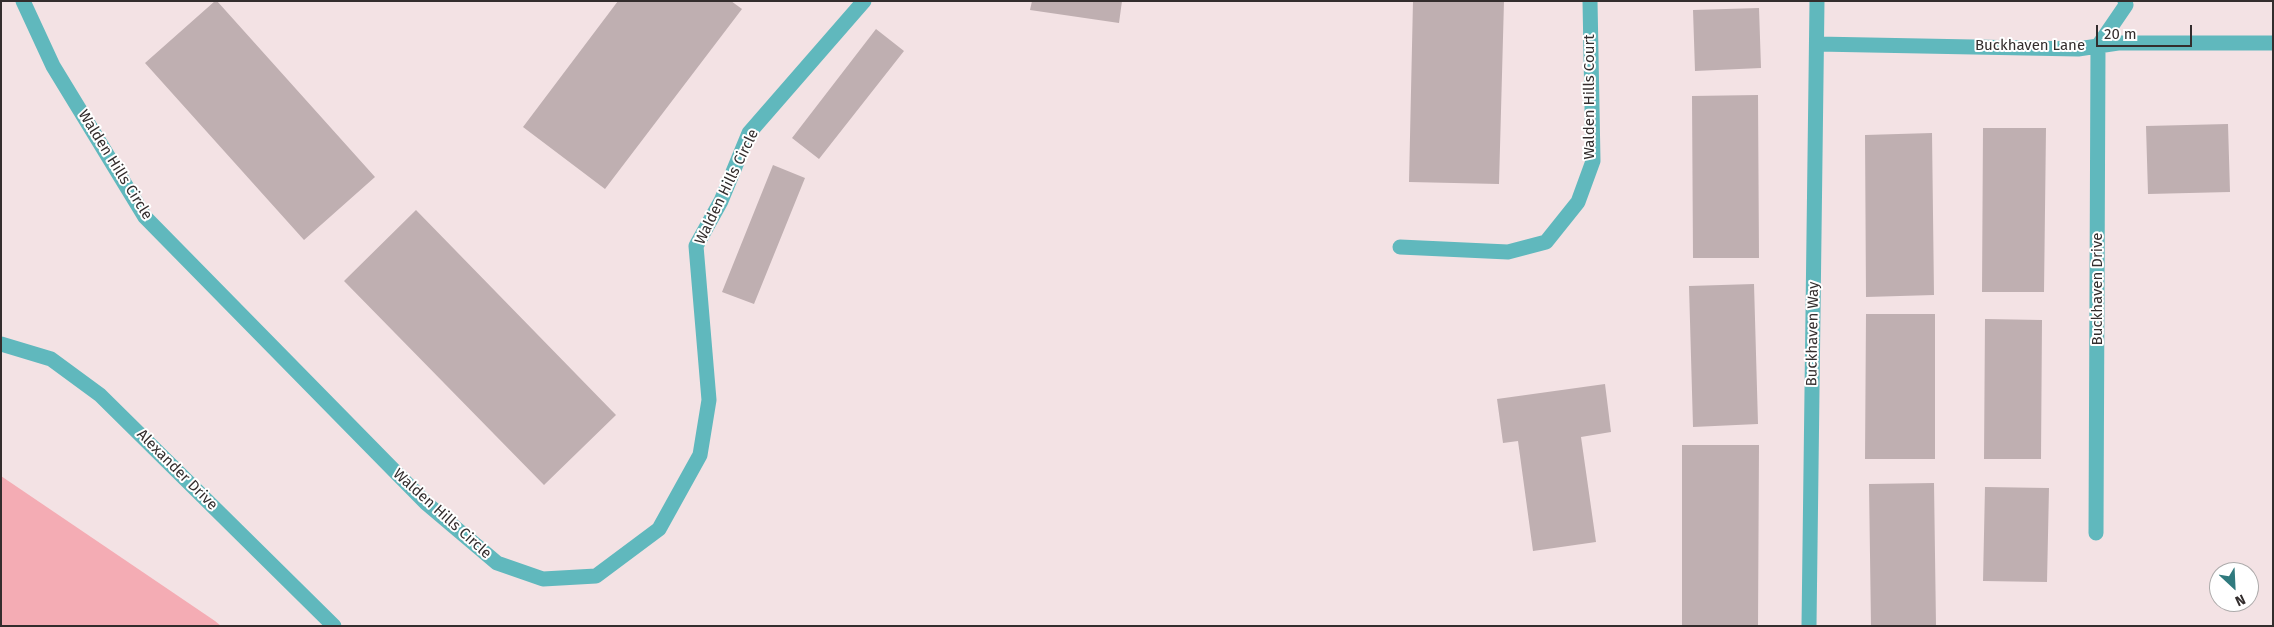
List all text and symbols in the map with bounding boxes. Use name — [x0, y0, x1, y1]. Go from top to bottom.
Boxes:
scale bar — [2099, 15, 2195, 47]
text: 20 m — [2104, 25, 2137, 43]
street label: Walden Hills Court — [1581, 34, 1599, 160]
street label: Buckhaven Lane — [1975, 37, 2085, 55]
street label: Walden Hills Circle — [74, 107, 156, 223]
street label: Walden Hills Circle — [691, 126, 763, 248]
street label: Buckhaven Drive — [2089, 233, 2107, 345]
street label: Buckhaven Way — [1803, 281, 1823, 387]
street label: Alexander Drive — [133, 426, 221, 514]
street label: Walden Hills Circle — [389, 465, 495, 563]
north arrow — [2209, 562, 2259, 612]
text: N — [2232, 590, 2248, 610]

